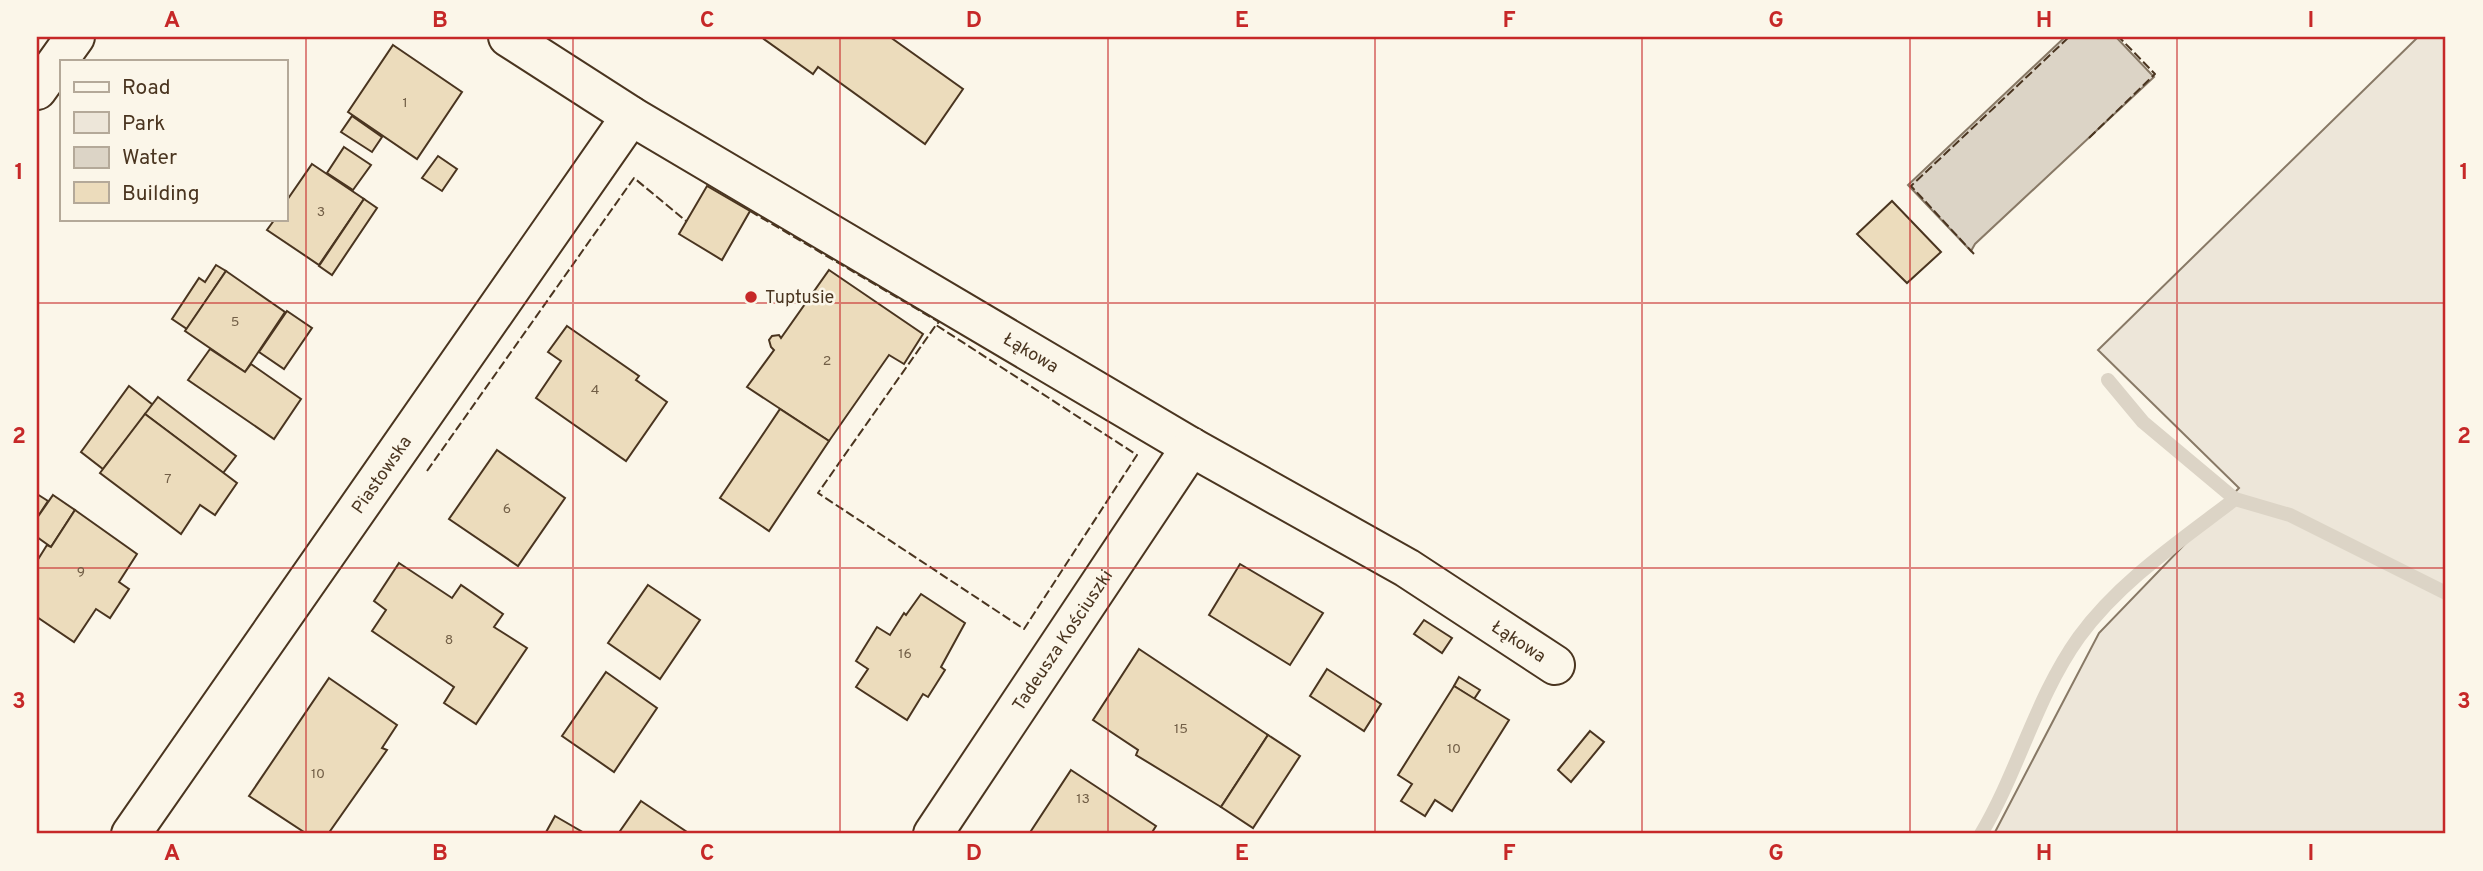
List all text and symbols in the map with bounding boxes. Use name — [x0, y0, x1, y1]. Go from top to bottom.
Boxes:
text: A — [164, 7, 180, 36]
text: B — [432, 7, 448, 36]
text: C — [700, 7, 714, 36]
text: D — [966, 7, 982, 36]
text: E — [1235, 7, 1249, 36]
text: F — [1502, 7, 1516, 36]
text: G — [1768, 7, 1784, 36]
text: H — [2036, 7, 2052, 36]
text: I — [2308, 7, 2314, 36]
legend — [60, 60, 287, 220]
text: Road — [122, 75, 171, 102]
house number: 1 — [402, 95, 408, 112]
text: Park — [122, 111, 165, 138]
text: Water — [122, 145, 177, 172]
text: 1 — [14, 159, 24, 188]
text: 1 — [2459, 159, 2469, 188]
text: Building — [122, 181, 200, 208]
house number: 3 — [317, 204, 325, 221]
place label: Tuptusie — [765, 287, 834, 310]
marker: Tuptusie — [743, 289, 759, 305]
house number: 5 — [231, 314, 239, 331]
street label: Łąkowa — [998, 328, 1062, 379]
house number: 2 — [823, 353, 831, 370]
house number: 4 — [591, 382, 599, 399]
text: 2 — [12, 423, 26, 452]
text: 2 — [2457, 423, 2471, 452]
street label: Piastowska — [347, 432, 418, 519]
house number: 7 — [164, 471, 172, 488]
house number: 6 — [503, 501, 511, 518]
house number: 9 — [77, 564, 85, 581]
street label: Tadeusza Kościuszki — [1008, 566, 1119, 716]
street label: Łąkowa — [1486, 616, 1550, 669]
house number: 8 — [445, 632, 453, 649]
house number: 16 — [898, 646, 912, 663]
text: 3 — [12, 688, 26, 717]
text: 3 — [2457, 688, 2471, 717]
house number: 15 — [1174, 721, 1188, 738]
house number: 10 — [1447, 741, 1461, 758]
house number: 10 — [311, 766, 325, 783]
house number: 13 — [1076, 791, 1090, 808]
text: A — [164, 840, 180, 869]
text: B — [432, 840, 448, 869]
text: C — [700, 840, 714, 869]
text: D — [966, 840, 982, 869]
text: E — [1235, 840, 1249, 869]
text: F — [1502, 840, 1516, 869]
text: G — [1768, 840, 1784, 869]
text: H — [2036, 840, 2052, 869]
text: I — [2308, 840, 2314, 869]

